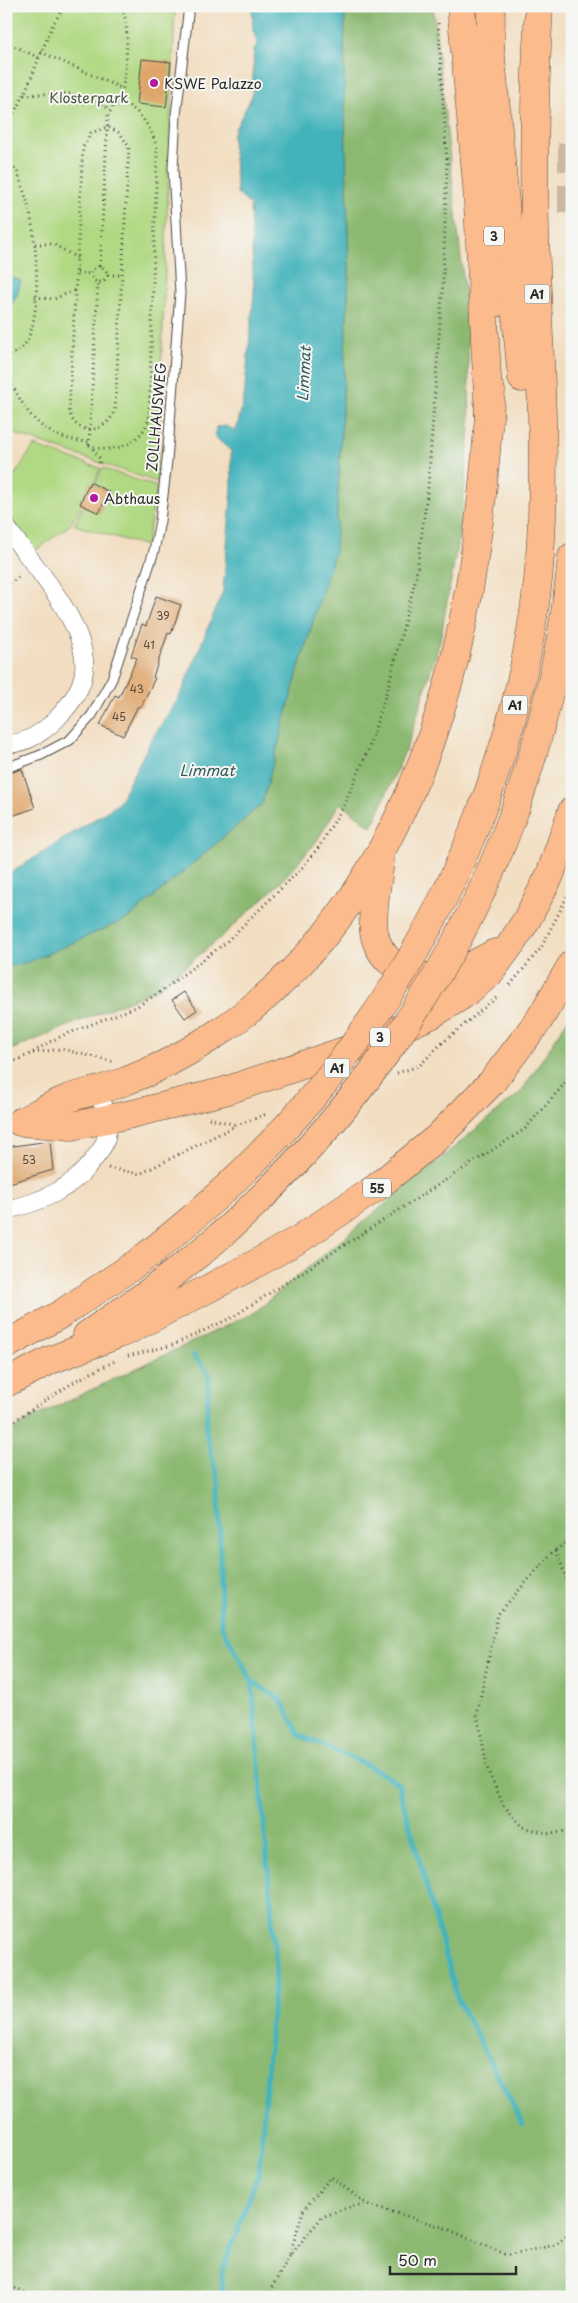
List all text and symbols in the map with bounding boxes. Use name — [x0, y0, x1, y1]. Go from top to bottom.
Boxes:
place label: KSWE Palazzo — [164, 73, 262, 94]
marker: KSWE Palazzo — [148, 77, 160, 89]
park label: Klosterpark — [49, 87, 129, 108]
road number: 3 — [484, 227, 504, 246]
road number: A1 — [524, 284, 550, 304]
water label: Limmat — [290, 344, 316, 402]
street label: ZOLLHAUSWEG — [141, 362, 171, 472]
place label: Abthaus — [104, 488, 160, 509]
marker: Abthaus — [88, 492, 100, 504]
house number: 39 — [156, 607, 170, 624]
house number: 41 — [143, 636, 155, 653]
house number: 43 — [130, 680, 144, 697]
road number: A1 — [502, 696, 528, 714]
house number: 45 — [112, 708, 126, 725]
water label: Limmat — [179, 758, 236, 781]
road number: 3 — [370, 1028, 390, 1046]
road number: A1 — [324, 1058, 350, 1078]
house number: 53 — [22, 1151, 36, 1168]
road number: 55 — [363, 1178, 391, 1198]
scale bar — [390, 2243, 517, 2275]
text: 50 m — [398, 2248, 437, 2271]

